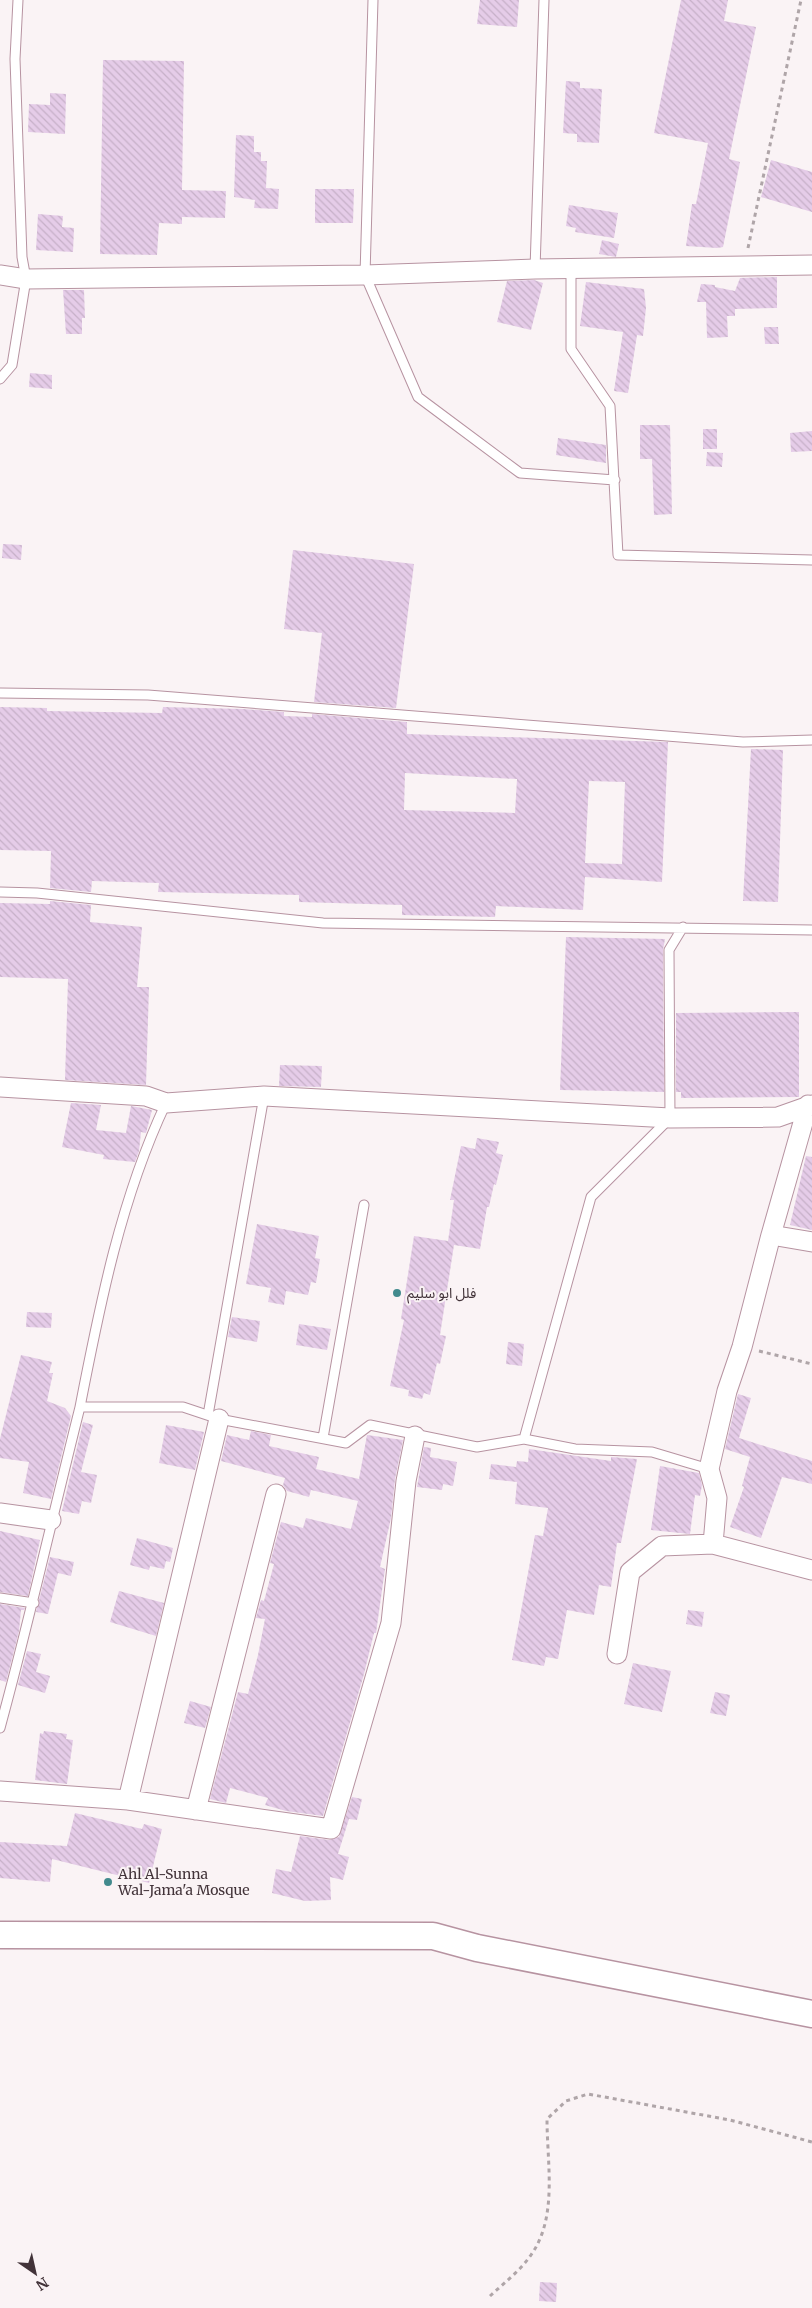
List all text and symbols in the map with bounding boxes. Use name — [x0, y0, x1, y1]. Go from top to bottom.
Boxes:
place label: فلل ابو سليم — [407, 1284, 476, 1304]
marker: فلل ابو سليم — [391, 1287, 403, 1299]
place label: Ahl Al-Sunna Wal-Jama'a Mosque — [117, 1865, 250, 1899]
marker: Ahl Al-Sunna Wal-Jama'a Mosque — [102, 1876, 114, 1888]
north arrow — [10, 2248, 60, 2298]
text: N — [33, 2273, 52, 2294]

